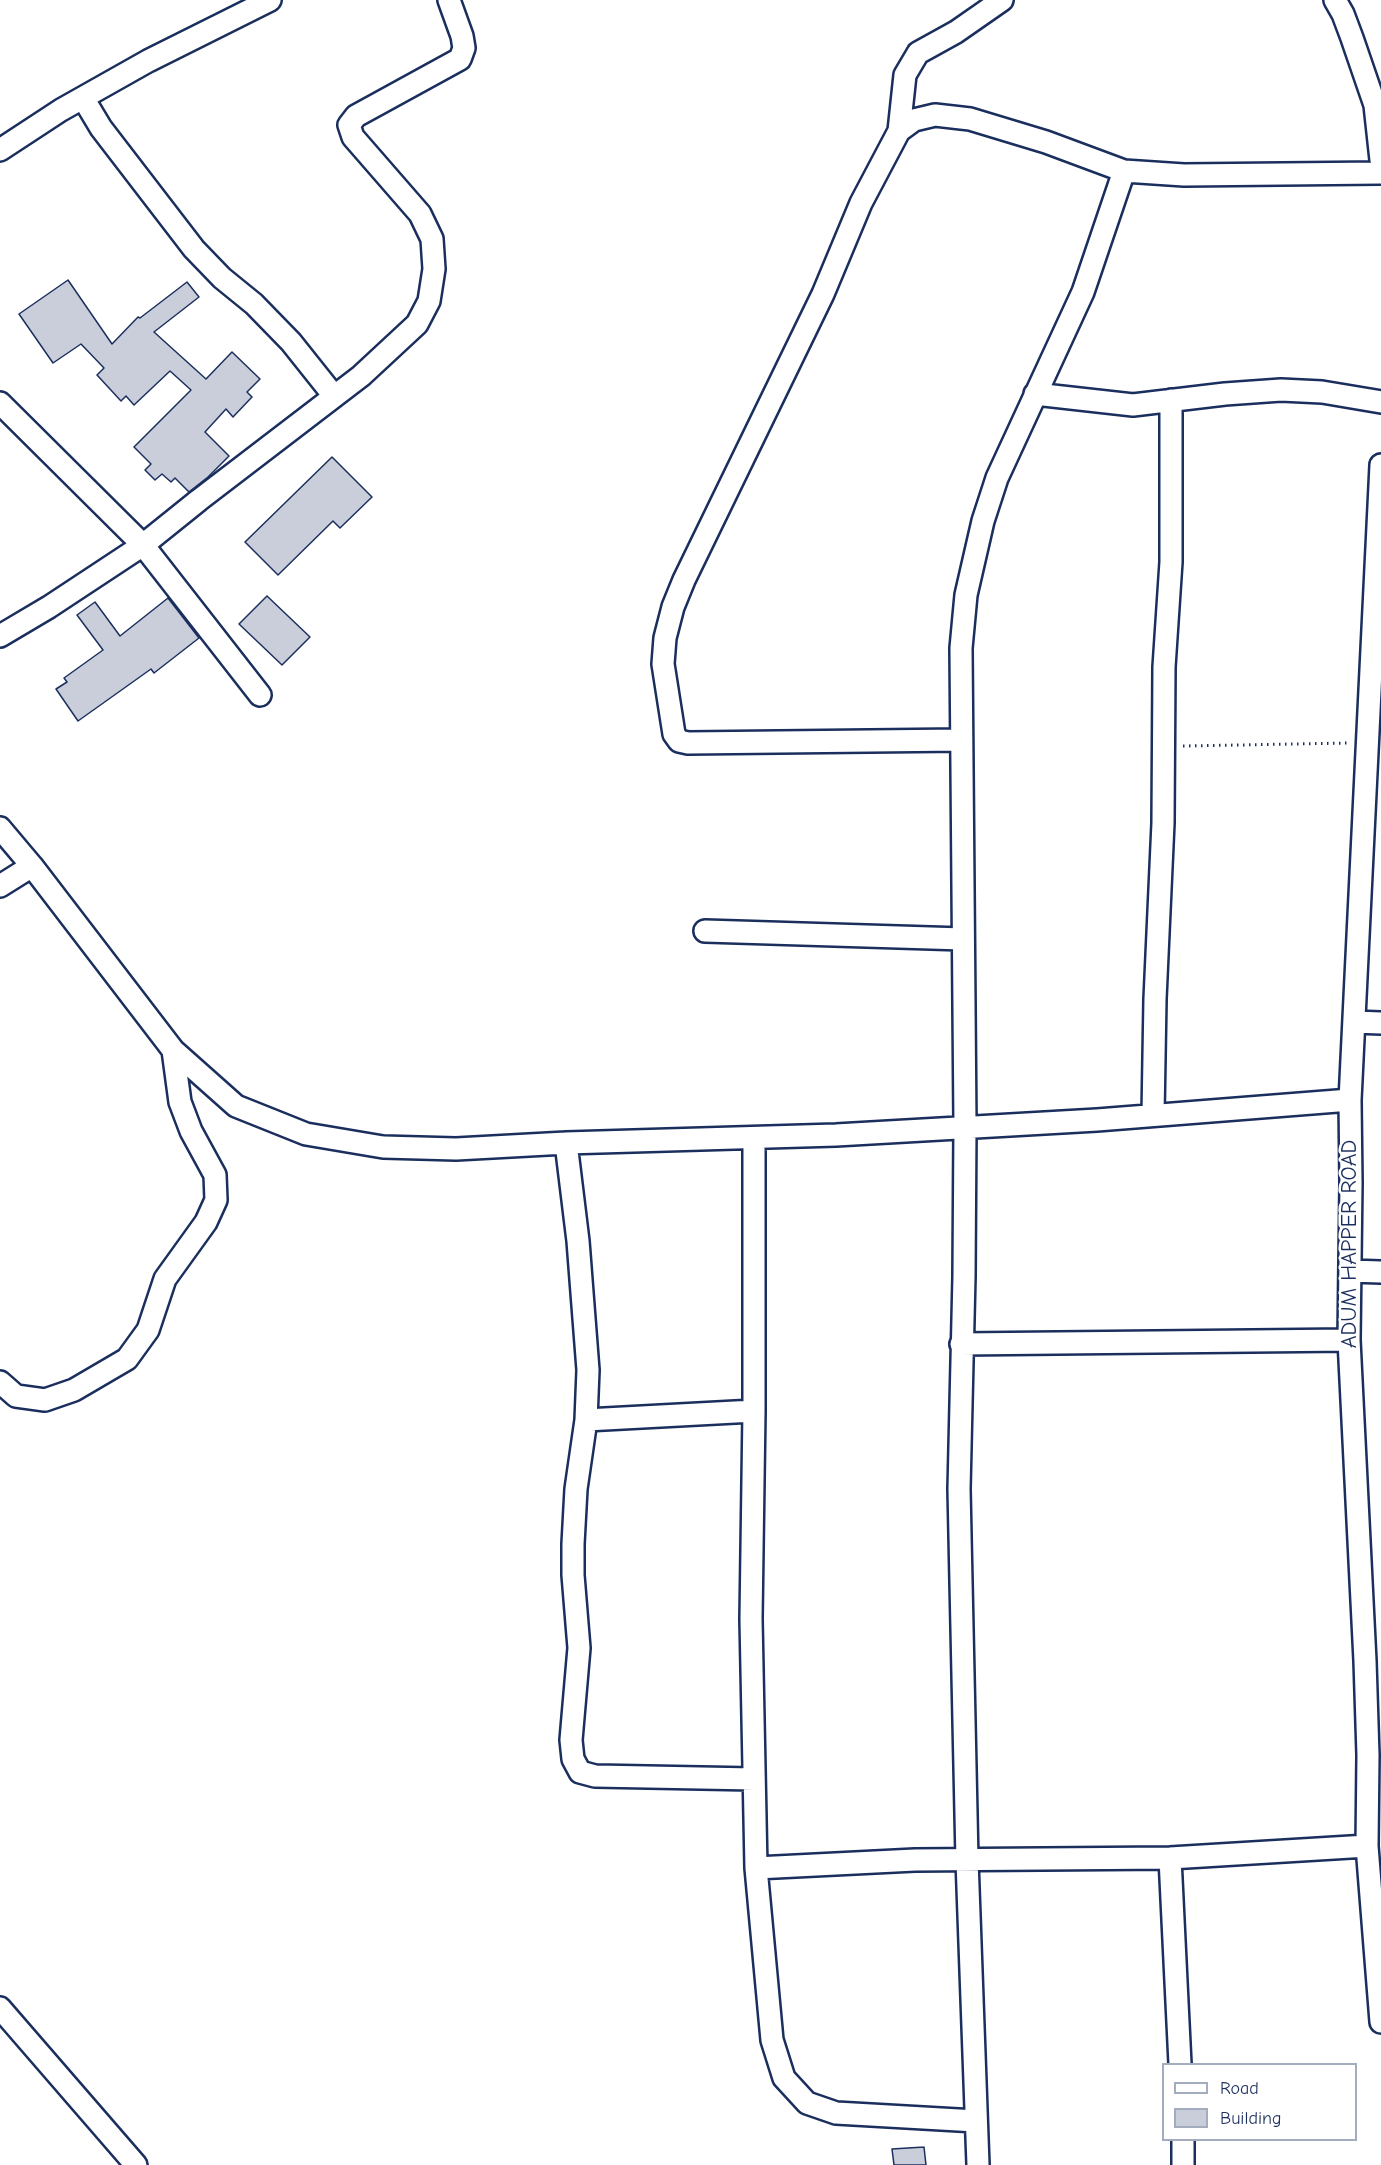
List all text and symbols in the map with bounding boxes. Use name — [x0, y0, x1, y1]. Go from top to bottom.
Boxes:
street label: ADUM HAPPER ROAD — [1337, 1140, 1363, 1348]
legend — [1162, 2063, 1357, 2141]
text: Road — [1220, 2078, 1259, 2099]
text: Building — [1220, 2108, 1282, 2129]

